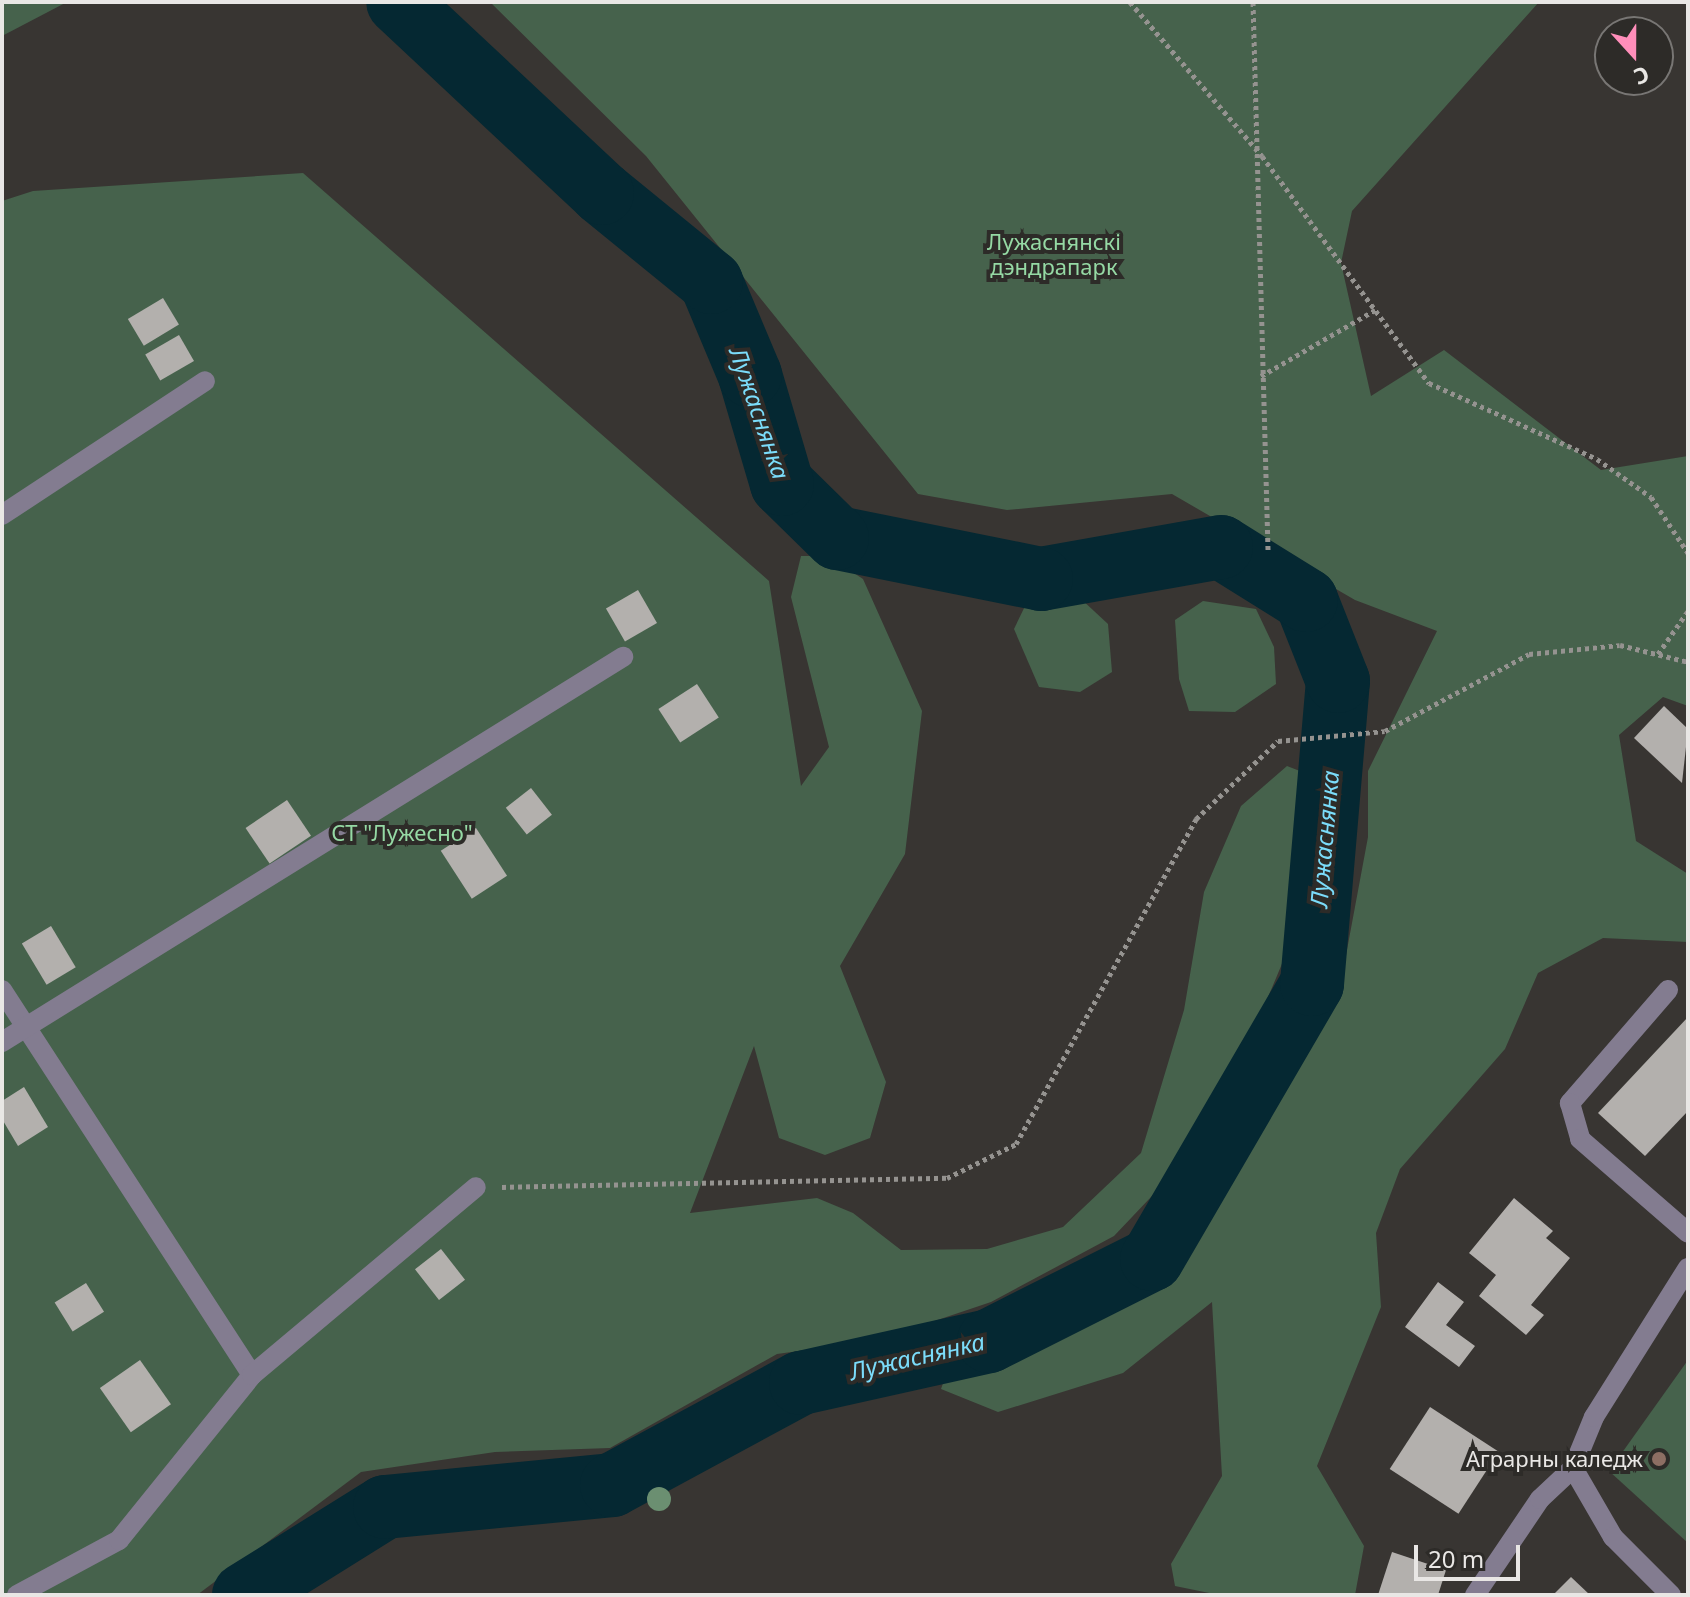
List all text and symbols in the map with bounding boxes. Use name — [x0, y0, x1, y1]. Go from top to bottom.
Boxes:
north arrow — [1594, 16, 1674, 96]
text: С — [1630, 60, 1654, 93]
park label: Лужаснянскі дэндрапарк — [987, 228, 1121, 280]
water label: Лужаснянка — [724, 343, 796, 483]
water label: Лужаснянка — [1304, 769, 1344, 909]
park label: СТ "Лужесно" — [331, 820, 473, 846]
water label: Лужаснянка — [847, 1326, 987, 1386]
place label: Аграрны каледж — [1466, 1446, 1643, 1472]
marker: Аграрны каледж — [1650, 1450, 1668, 1468]
scale bar — [1418, 1529, 1524, 1579]
text: 20 m — [1428, 1542, 1484, 1575]

